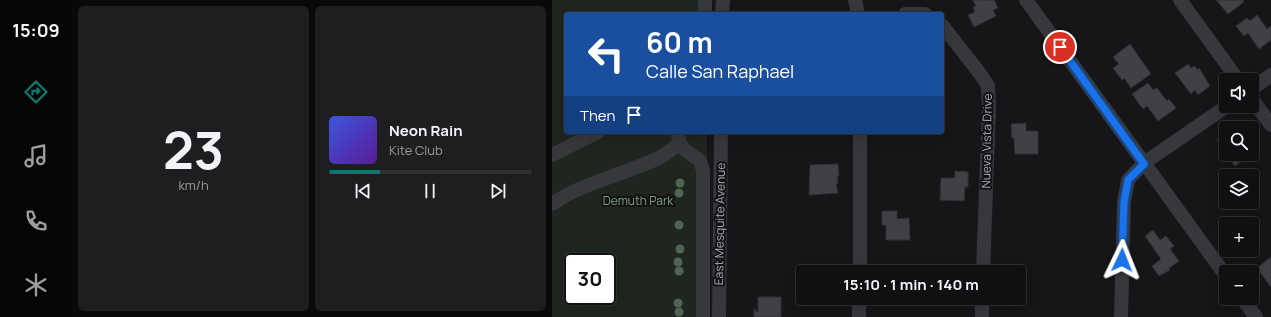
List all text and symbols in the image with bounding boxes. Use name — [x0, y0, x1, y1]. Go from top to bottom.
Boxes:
text: 15:09 — [12, 18, 60, 42]
text: 60 m — [646, 23, 713, 61]
icon: left — [580, 28, 632, 80]
pin — [1043, 30, 1077, 64]
icon: arrive — [1049, 36, 1071, 58]
text: Calle San Raphael — [646, 59, 794, 83]
map controls — [1219, 73, 1259, 305]
button: sound — [1219, 73, 1259, 113]
icon: directions — [22, 78, 50, 106]
street label: Nueva Vista Drive — [977, 93, 996, 189]
icon: arrive — [623, 104, 645, 126]
text: Then — [580, 105, 615, 126]
text: 23 — [163, 114, 224, 185]
text: Neon Rain — [389, 120, 463, 141]
button: search — [1219, 121, 1259, 161]
text: Kite Club — [389, 141, 443, 159]
icon: music — [22, 142, 50, 170]
street label: East Mesquite Avenue — [710, 163, 729, 285]
button: layers — [1219, 169, 1259, 209]
text: km/h — [178, 176, 209, 194]
icon: previous — [352, 180, 374, 202]
icon: pause — [419, 180, 441, 202]
icon: next — [487, 180, 509, 202]
park label: Demuth Park — [603, 192, 674, 209]
icon: phone — [22, 207, 50, 235]
button: + — [1219, 217, 1259, 257]
position arrow — [1101, 239, 1143, 281]
speed limit sign: 30 — [564, 253, 616, 305]
button: − — [1219, 265, 1259, 305]
icon: climate — [22, 271, 50, 299]
text: 15:10 · 1 min · 140 m — [843, 274, 979, 295]

